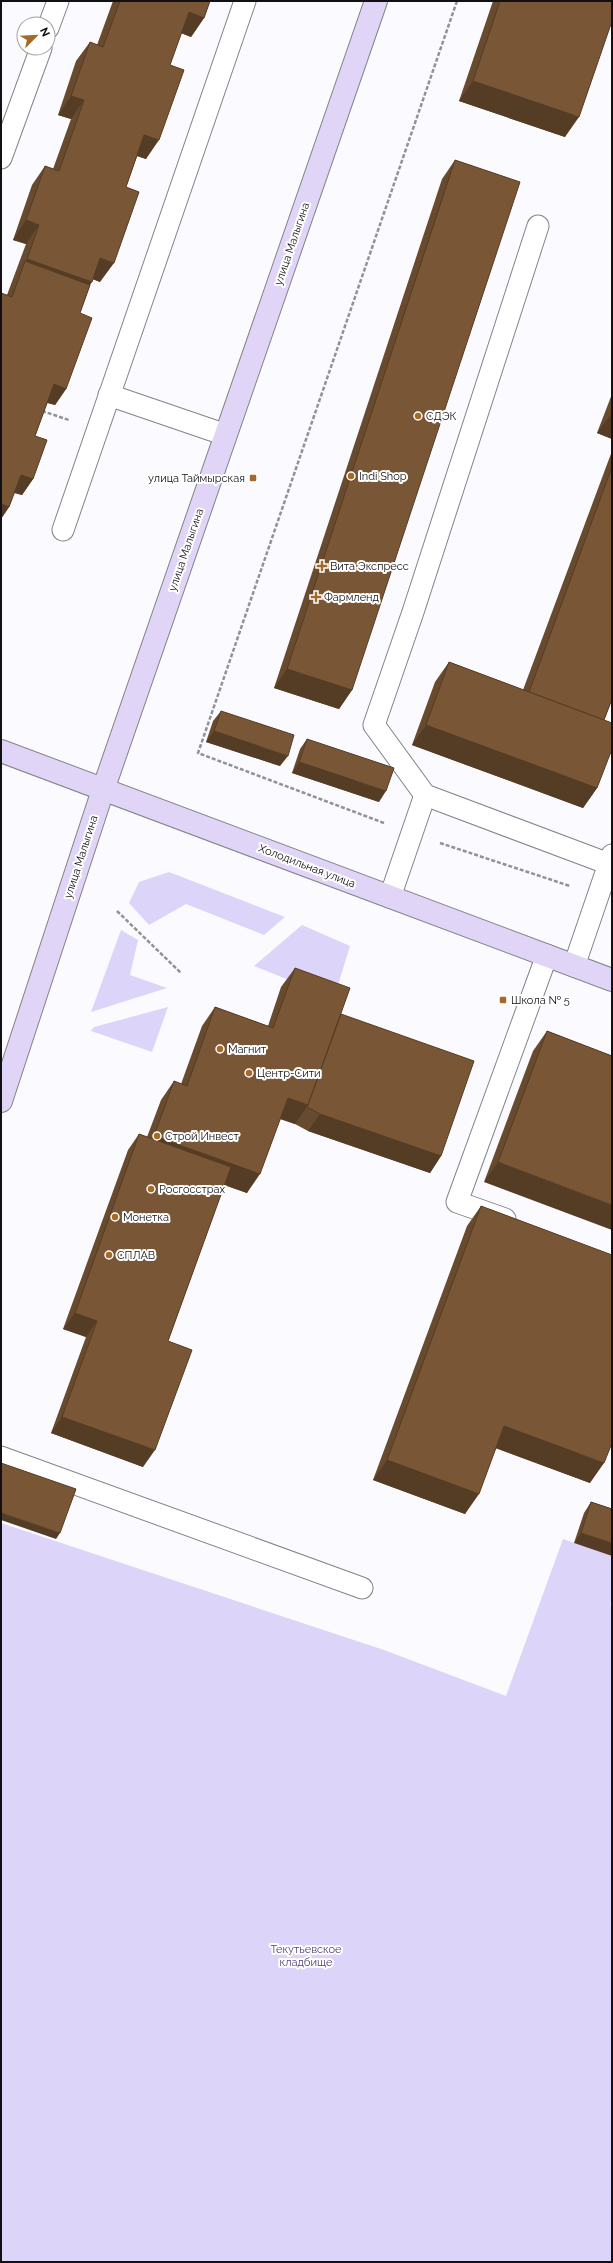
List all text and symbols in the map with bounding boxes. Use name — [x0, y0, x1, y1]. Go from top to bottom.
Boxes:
north arrow — [16, 16, 56, 56]
text: N — [37, 26, 52, 39]
street label: улица Малыгина — [272, 201, 312, 287]
place label: СДЭК — [426, 410, 457, 423]
marker: СДЭК — [413, 411, 423, 421]
place label: Indi Shop — [359, 470, 407, 483]
marker: Indi Shop — [346, 471, 356, 481]
place label: улица Таймырская — [148, 472, 245, 485]
marker: улица Таймырская — [248, 473, 258, 483]
street label: улица Малыгина — [166, 507, 206, 593]
place label: Вита Экспресс — [330, 560, 409, 573]
marker: Вита Экспресс — [317, 561, 327, 571]
place label: Фармленд — [324, 591, 379, 604]
marker: Фармленд — [311, 592, 321, 602]
street label: улица Малыгина — [61, 814, 101, 900]
street label: Холодильная улица — [257, 842, 357, 890]
place label: Школа № 5 — [511, 994, 570, 1007]
marker: Школа № 5 — [498, 995, 508, 1005]
place label: Магнит — [228, 1043, 267, 1056]
marker: Магнит — [215, 1044, 225, 1054]
place label: Центр-Сити — [257, 1067, 320, 1080]
marker: Центр-Сити — [244, 1068, 254, 1078]
place label: Строй Инвест — [165, 1130, 240, 1143]
marker: Строй Инвест — [152, 1131, 162, 1141]
place label: Росгосстрах — [159, 1183, 225, 1196]
marker: Росгосстрах — [146, 1184, 156, 1194]
place label: Монетка — [123, 1211, 169, 1224]
marker: Монетка — [110, 1212, 120, 1222]
place label: СПЛАВ — [117, 1249, 155, 1262]
marker: СПЛАВ — [104, 1250, 114, 1260]
park label: Текутьевское кладбище — [270, 1943, 342, 1969]

